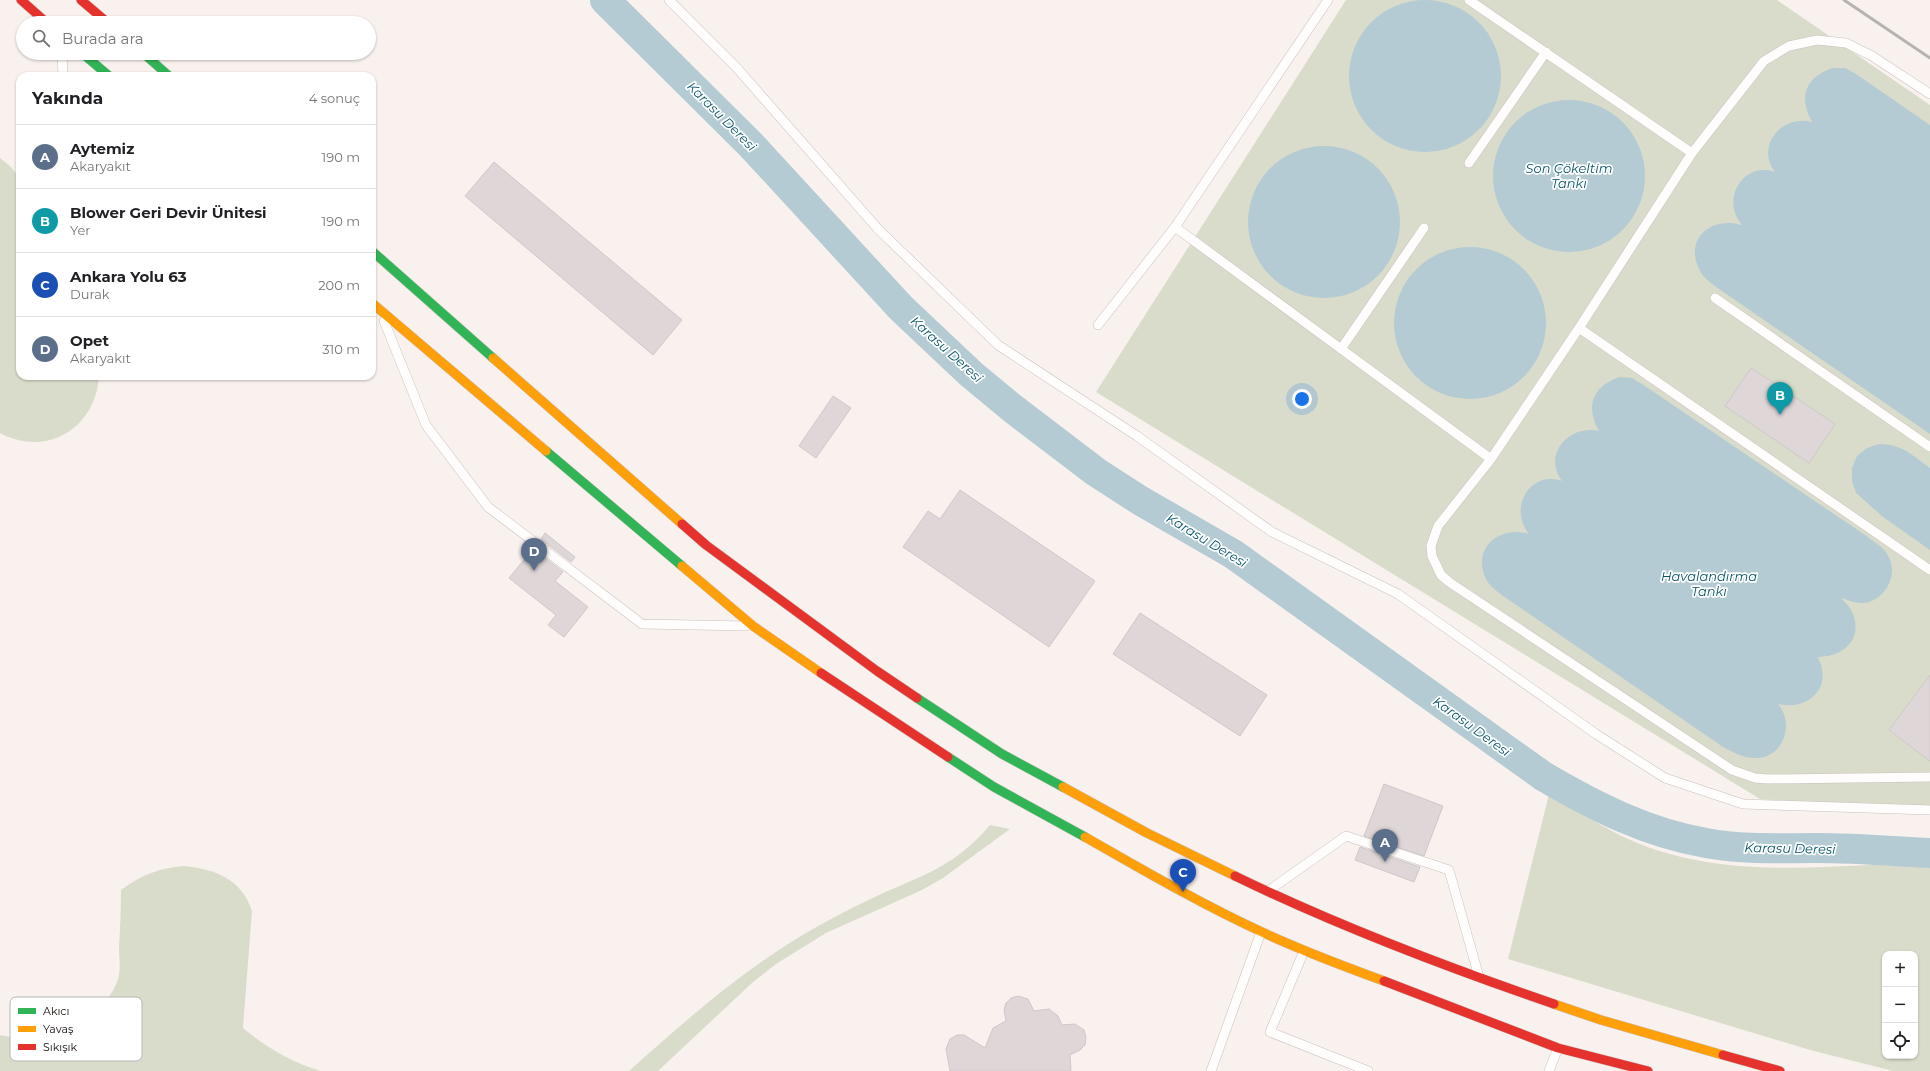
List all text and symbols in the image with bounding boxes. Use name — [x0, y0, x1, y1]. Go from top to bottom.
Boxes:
search box — [16, 16, 376, 60]
icon: search — [30, 27, 52, 49]
text: Burada ara — [62, 29, 144, 48]
water label: Karasu Deresi — [684, 78, 760, 154]
text: Yakında — [32, 88, 103, 108]
text: 4 sonuç — [309, 90, 360, 106]
text: Aytemiz — [70, 139, 134, 158]
text: A — [40, 149, 50, 165]
text: 190 m — [322, 149, 360, 165]
text: Akaryakıt — [70, 158, 131, 174]
water label: Son Çökeltim Tankı — [1526, 160, 1612, 191]
text: Blower Geri Devir Ünitesi — [70, 203, 267, 222]
text: B — [40, 213, 50, 229]
text: 190 m — [322, 213, 360, 229]
text: Yer — [70, 222, 91, 238]
text: Ankara Yolu 63 — [70, 267, 187, 286]
text: C — [40, 277, 50, 293]
text: 200 m — [318, 277, 360, 293]
text: Durak — [70, 286, 110, 302]
water label: Karasu Deresi — [908, 312, 987, 386]
text: Opet — [70, 331, 109, 350]
text: D — [40, 341, 50, 357]
text: 310 m — [322, 341, 360, 357]
text: Akaryakıt — [70, 350, 131, 366]
pin: B — [1767, 382, 1793, 415]
your location — [1292, 389, 1312, 409]
water label: Karasu Deresi — [1164, 510, 1251, 571]
pin: D — [521, 538, 547, 571]
water label: Havalandırma Tankı — [1661, 568, 1757, 599]
water label: Karasu Deresi — [1430, 693, 1514, 760]
pin: A — [1372, 829, 1398, 862]
water label: Karasu Deresi — [1744, 839, 1836, 857]
pin: C — [1170, 859, 1196, 892]
map controls — [1882, 951, 1918, 1059]
button: + — [1882, 951, 1918, 987]
button: − — [1882, 987, 1918, 1023]
legend — [10, 997, 142, 1061]
text: Akıcı — [43, 1004, 70, 1018]
text: Yavaş — [43, 1022, 74, 1036]
button: locate — [1882, 1023, 1918, 1059]
text: Sıkışık — [43, 1040, 78, 1054]

